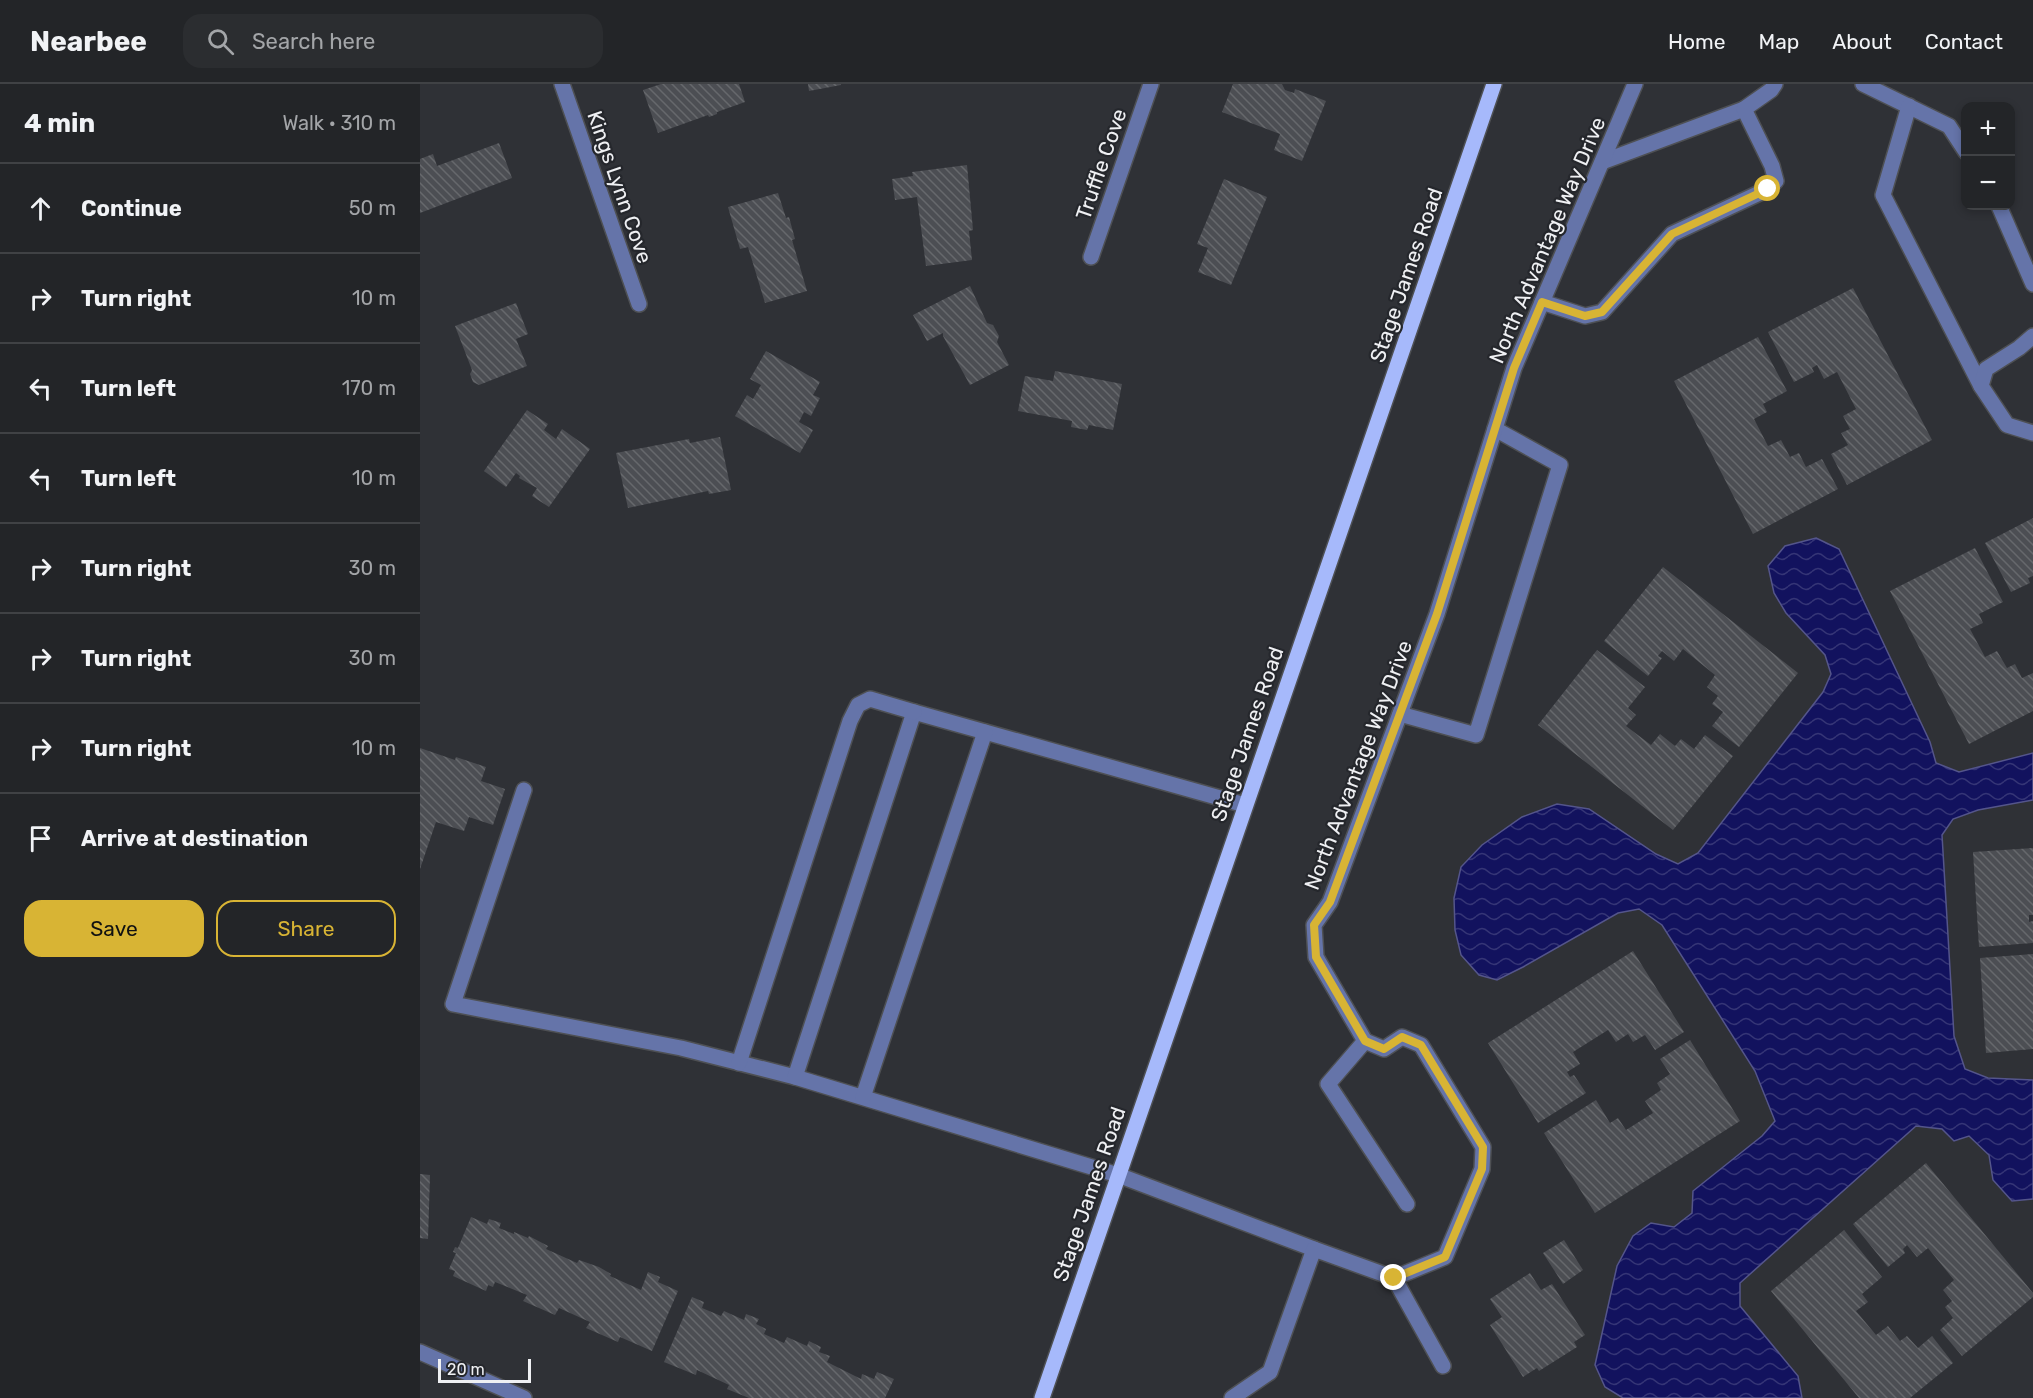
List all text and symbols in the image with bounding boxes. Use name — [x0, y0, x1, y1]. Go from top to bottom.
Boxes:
search box — [183, 14, 603, 68]
text: Nearbee — [30, 25, 147, 58]
icon: search — [204, 25, 237, 58]
text: Search here — [252, 28, 375, 55]
text: Home — [1668, 29, 1725, 54]
text: Map — [1758, 29, 1799, 54]
text: About — [1832, 29, 1892, 54]
text: Contact — [1925, 29, 2003, 54]
map controls — [1961, 102, 2015, 210]
button: + — [1961, 102, 2015, 156]
street label: Truffle Cove — [1070, 105, 1132, 223]
text: 4 min — [24, 108, 95, 139]
street label: Kings Lynn Cove — [582, 108, 658, 266]
text: Walk · 310 m — [282, 111, 396, 135]
street label: North Advantage Way Drive — [1484, 113, 1610, 367]
button: − — [1961, 156, 2015, 210]
route start — [1754, 175, 1780, 201]
street label: Stage James Road — [1364, 184, 1448, 366]
icon: ahead — [24, 192, 57, 225]
text: Continue — [81, 195, 182, 222]
text: 50 m — [349, 196, 396, 220]
icon: right — [24, 282, 57, 315]
text: Turn right — [81, 285, 191, 312]
text: 10 m — [352, 286, 396, 310]
icon: left — [24, 372, 57, 405]
text: Turn left — [81, 375, 176, 402]
text: 170 m — [342, 376, 396, 400]
icon: left — [24, 462, 57, 495]
text: Turn left — [81, 465, 176, 492]
text: 10 m — [352, 466, 396, 490]
icon: right — [24, 552, 57, 585]
text: Turn right — [81, 555, 191, 582]
text: 30 m — [349, 556, 396, 580]
street label: North Advantage Way Drive — [1299, 637, 1417, 893]
icon: right — [24, 642, 57, 675]
street label: Stage James Road — [1205, 643, 1289, 825]
text: Turn right — [81, 645, 191, 672]
text: 30 m — [349, 646, 396, 670]
icon: right — [24, 732, 57, 765]
text: Turn right — [81, 735, 191, 762]
text: 10 m — [352, 736, 396, 760]
icon: arrive — [24, 822, 57, 855]
text: Arrive at destination — [81, 825, 308, 852]
button: Save — [24, 900, 204, 957]
button: Share — [216, 900, 396, 957]
street label: Stage James Road — [1047, 1103, 1131, 1285]
route end — [1380, 1264, 1406, 1290]
scale bar — [438, 1356, 531, 1384]
text: 20 m — [447, 1360, 485, 1379]

